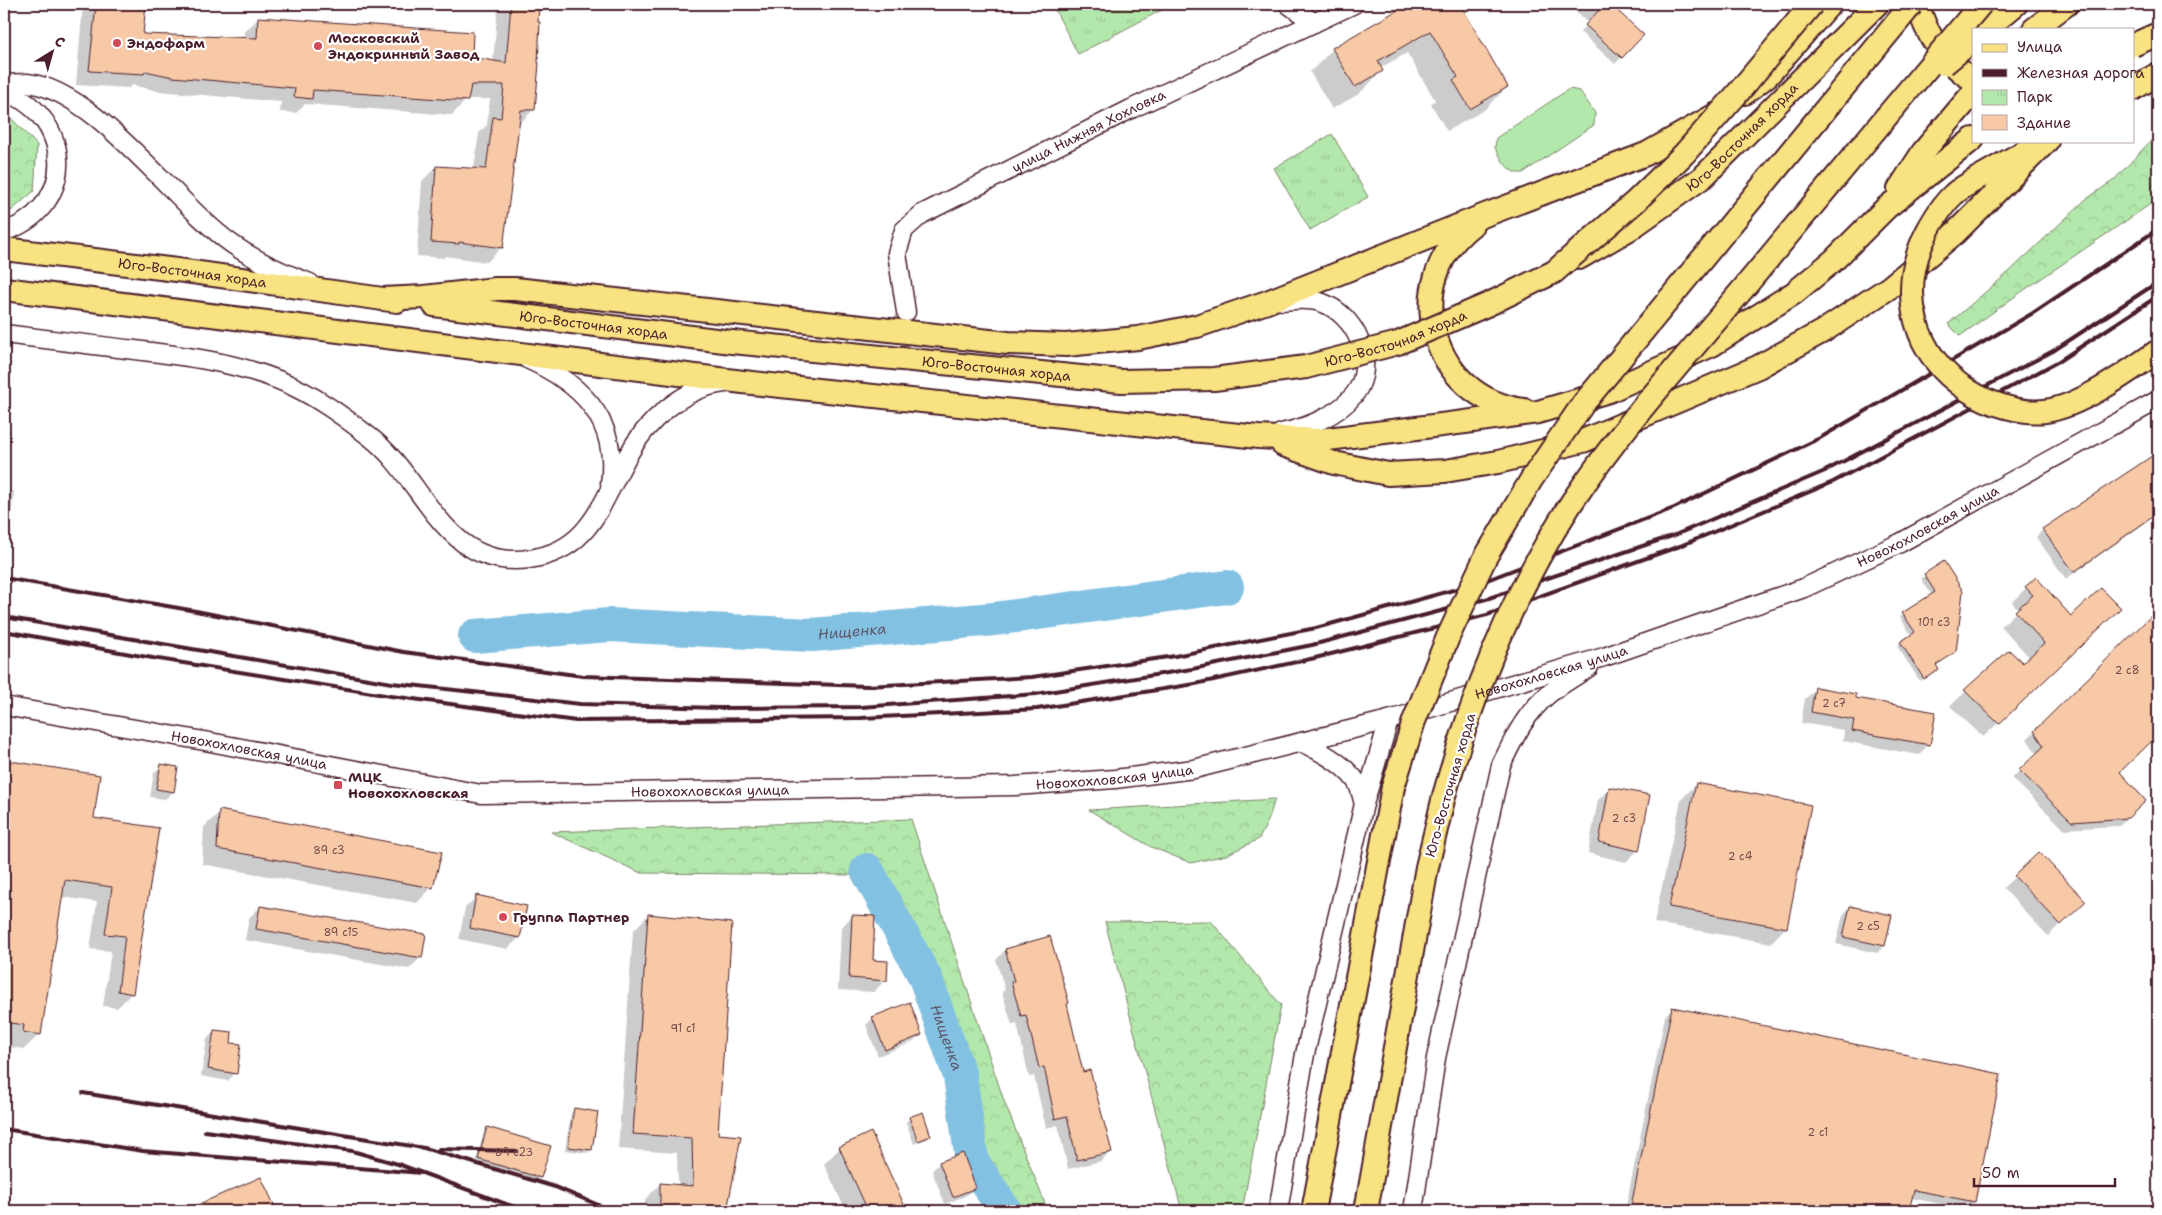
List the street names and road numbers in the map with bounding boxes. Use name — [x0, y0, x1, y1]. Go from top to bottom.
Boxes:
street label: Юго-Восточная хорда — [1682, 78, 1802, 195]
street label: улица Нижняя Хохловка — [1009, 85, 1169, 176]
street label: Юго-Восточная хорда — [117, 254, 268, 291]
street label: Юго-Восточная хорда — [1323, 306, 1470, 371]
street label: Юго-Восточная хорда — [519, 307, 669, 343]
street label: Юго-Восточная хорда — [921, 352, 1072, 385]
street label: Новохохловская улица — [1854, 481, 2002, 571]
street label: Новохохловская улица — [1473, 641, 1630, 703]
street label: Юго-Восточная хорда — [1421, 711, 1479, 859]
street label: Новохохловская улица — [170, 726, 329, 773]
street label: Новохохловская улица — [1035, 760, 1195, 794]
street label: Новохохловская улица — [631, 780, 790, 801]

